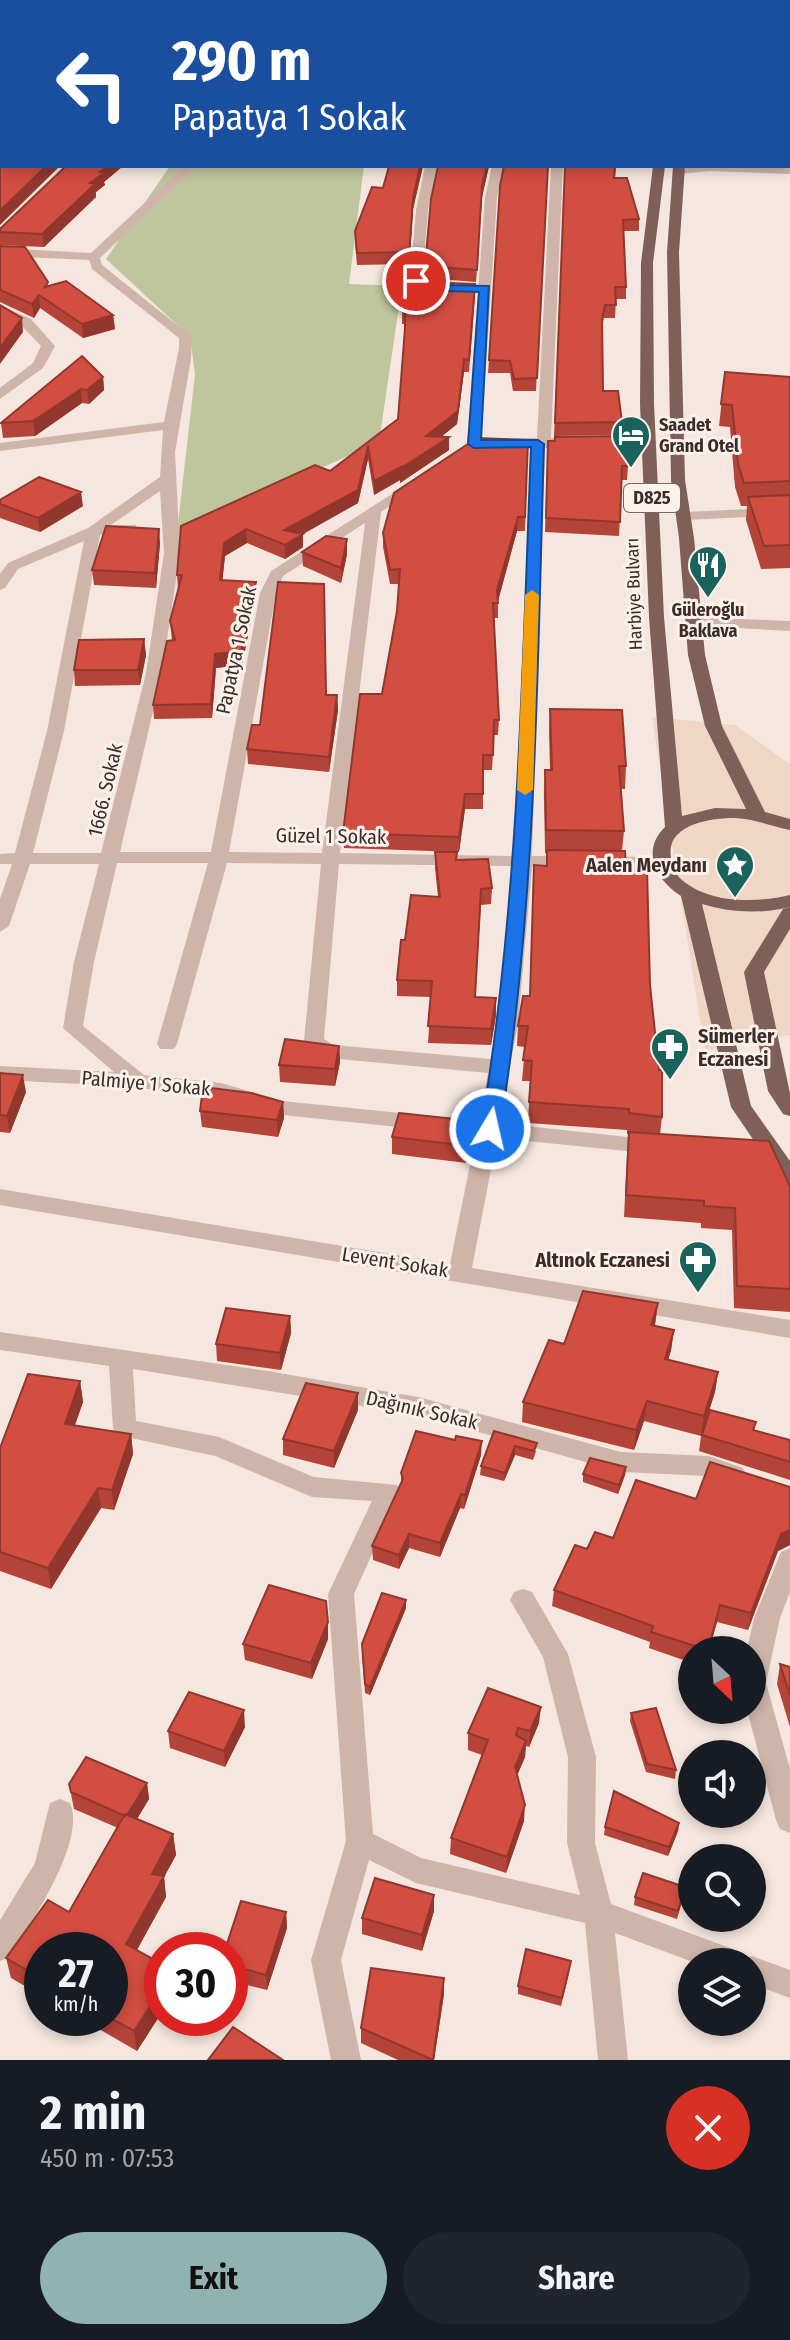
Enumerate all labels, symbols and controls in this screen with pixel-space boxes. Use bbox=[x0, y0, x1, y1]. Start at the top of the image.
text: 290 m bbox=[172, 28, 312, 95]
icon: left bbox=[40, 32, 144, 136]
text: Papatya 1 Sokak bbox=[172, 96, 406, 140]
pin bbox=[382, 247, 450, 315]
icon: arrive bbox=[394, 259, 438, 303]
hotel icon: Saadet Grand Otel bbox=[610, 414, 652, 469]
place label: Saadet Grand Otel bbox=[659, 414, 739, 457]
road number: D825 bbox=[624, 484, 680, 512]
street label: Harbiye Bulvarı bbox=[621, 537, 647, 651]
restaurant icon: Güleroğlu Baklava bbox=[687, 544, 729, 599]
street label: Papatya 1 Sokak bbox=[211, 583, 261, 716]
place label: Güleroğlu Baklava bbox=[672, 599, 744, 642]
street label: 1666. Sokak bbox=[83, 740, 128, 839]
street label: Güzel 1 Sokak bbox=[275, 823, 387, 849]
place icon: Aalen Meydanı bbox=[714, 844, 756, 899]
place label: Aalen Meydanı bbox=[585, 853, 707, 877]
place label: Sümerler Eczanesi bbox=[698, 1024, 775, 1071]
pharmacy icon: Sümerler Eczanesi bbox=[649, 1026, 691, 1081]
street label: Palmiye 1 Sokak bbox=[81, 1065, 212, 1101]
position arrow bbox=[448, 1087, 532, 1171]
pharmacy icon: Altınok Eczanesi bbox=[677, 1239, 719, 1294]
street label: Levent Sokak bbox=[340, 1242, 451, 1282]
place label: Altınok Eczanesi bbox=[535, 1248, 670, 1272]
street label: Dağınık Sokak bbox=[364, 1386, 481, 1435]
north arrow bbox=[678, 1636, 766, 1724]
map controls bbox=[678, 1636, 766, 2036]
button: sound bbox=[678, 1740, 766, 1828]
button: search bbox=[678, 1844, 766, 1932]
speed limit sign: 30 bbox=[144, 1932, 248, 2036]
button: layers bbox=[678, 1948, 766, 2036]
text: 27 bbox=[58, 1950, 94, 1998]
text: km/h bbox=[54, 1992, 98, 2016]
text: 2 min bbox=[40, 2084, 146, 2142]
button: close bbox=[666, 2086, 750, 2170]
text: 450 m · 07:53 bbox=[40, 2143, 174, 2174]
button: Exit bbox=[40, 2232, 387, 2324]
button: Share bbox=[403, 2232, 750, 2324]

